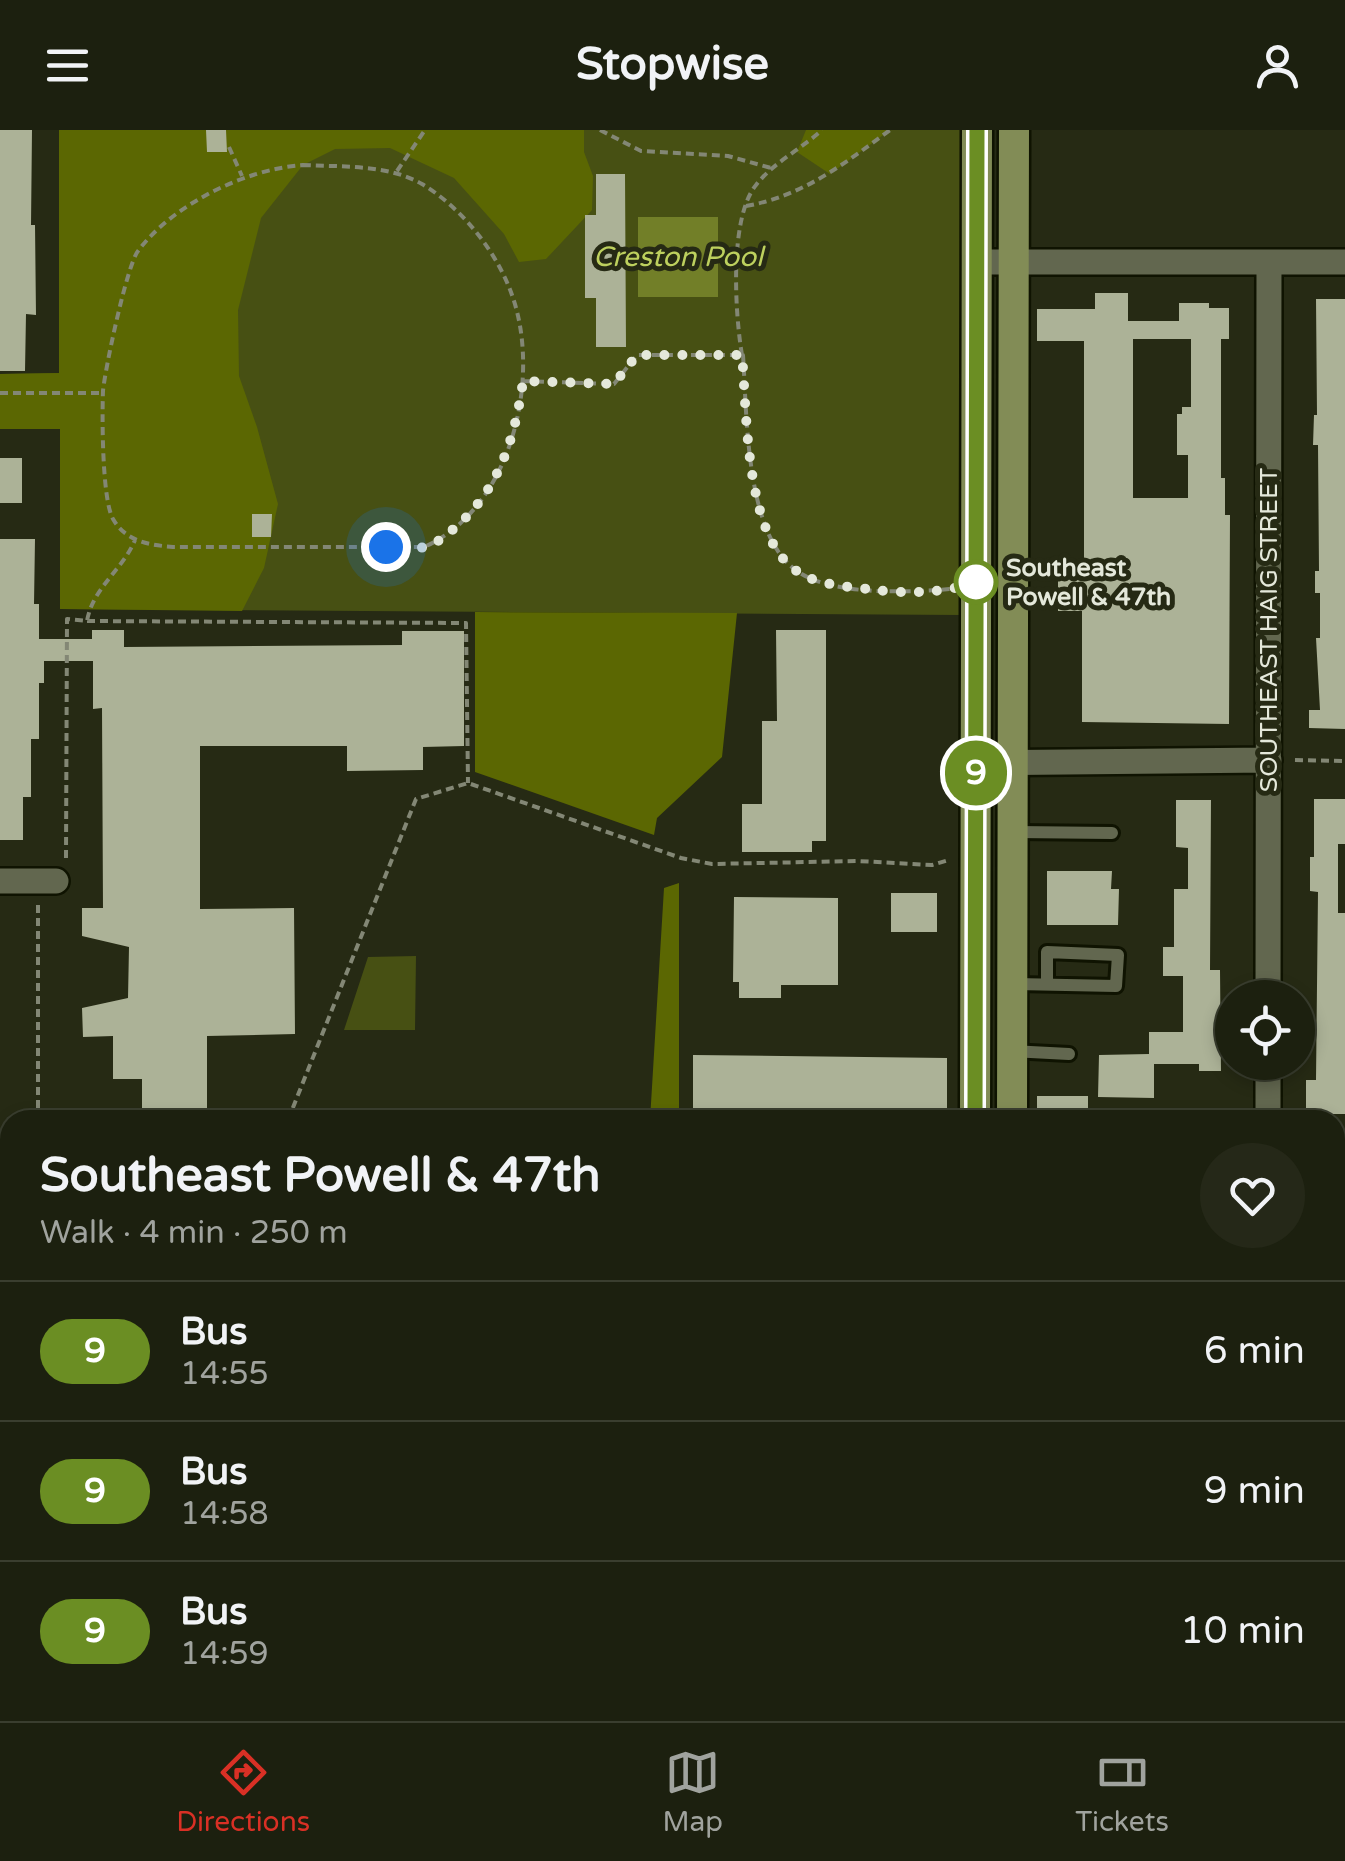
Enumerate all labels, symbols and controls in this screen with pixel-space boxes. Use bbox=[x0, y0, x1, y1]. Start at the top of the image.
icon: menu bbox=[40, 38, 95, 93]
text: Stopwise bbox=[576, 38, 769, 92]
icon: person bbox=[1250, 38, 1305, 93]
water label: Creston Pool bbox=[593, 240, 766, 274]
street label: SOUTHEAST HAIG STREET bbox=[1254, 468, 1284, 792]
your location bbox=[361, 522, 411, 572]
place label: Southeast Powell & 47th bbox=[1006, 553, 1171, 612]
marker: Southeast Powell & 47th bbox=[955, 561, 997, 603]
line badge: 9 bbox=[944, 740, 1008, 806]
text: 9 bbox=[965, 752, 987, 794]
map controls bbox=[1215, 980, 1315, 1080]
button: locate bbox=[1215, 980, 1315, 1080]
button: heart bbox=[1200, 1143, 1305, 1248]
text: Southeast Powell & 47th bbox=[40, 1147, 601, 1205]
text: Walk · 4 min · 250 m bbox=[40, 1214, 348, 1252]
text: Bus bbox=[180, 1309, 247, 1355]
text: 6 min bbox=[1204, 1328, 1305, 1374]
text: 9 bbox=[84, 1330, 106, 1372]
text: 14:55 bbox=[180, 1355, 269, 1393]
text: Bus bbox=[180, 1449, 247, 1495]
text: 9 min bbox=[1204, 1468, 1305, 1514]
text: 9 bbox=[84, 1470, 106, 1512]
text: 14:58 bbox=[180, 1495, 269, 1533]
text: Bus bbox=[180, 1589, 247, 1635]
text: 10 min bbox=[1180, 1608, 1305, 1654]
text: 9 bbox=[84, 1610, 106, 1652]
text: 14:59 bbox=[180, 1635, 269, 1673]
tab: Directions bbox=[176, 1745, 310, 1839]
tab: Map bbox=[662, 1745, 723, 1839]
tab: Tickets bbox=[1075, 1745, 1169, 1839]

